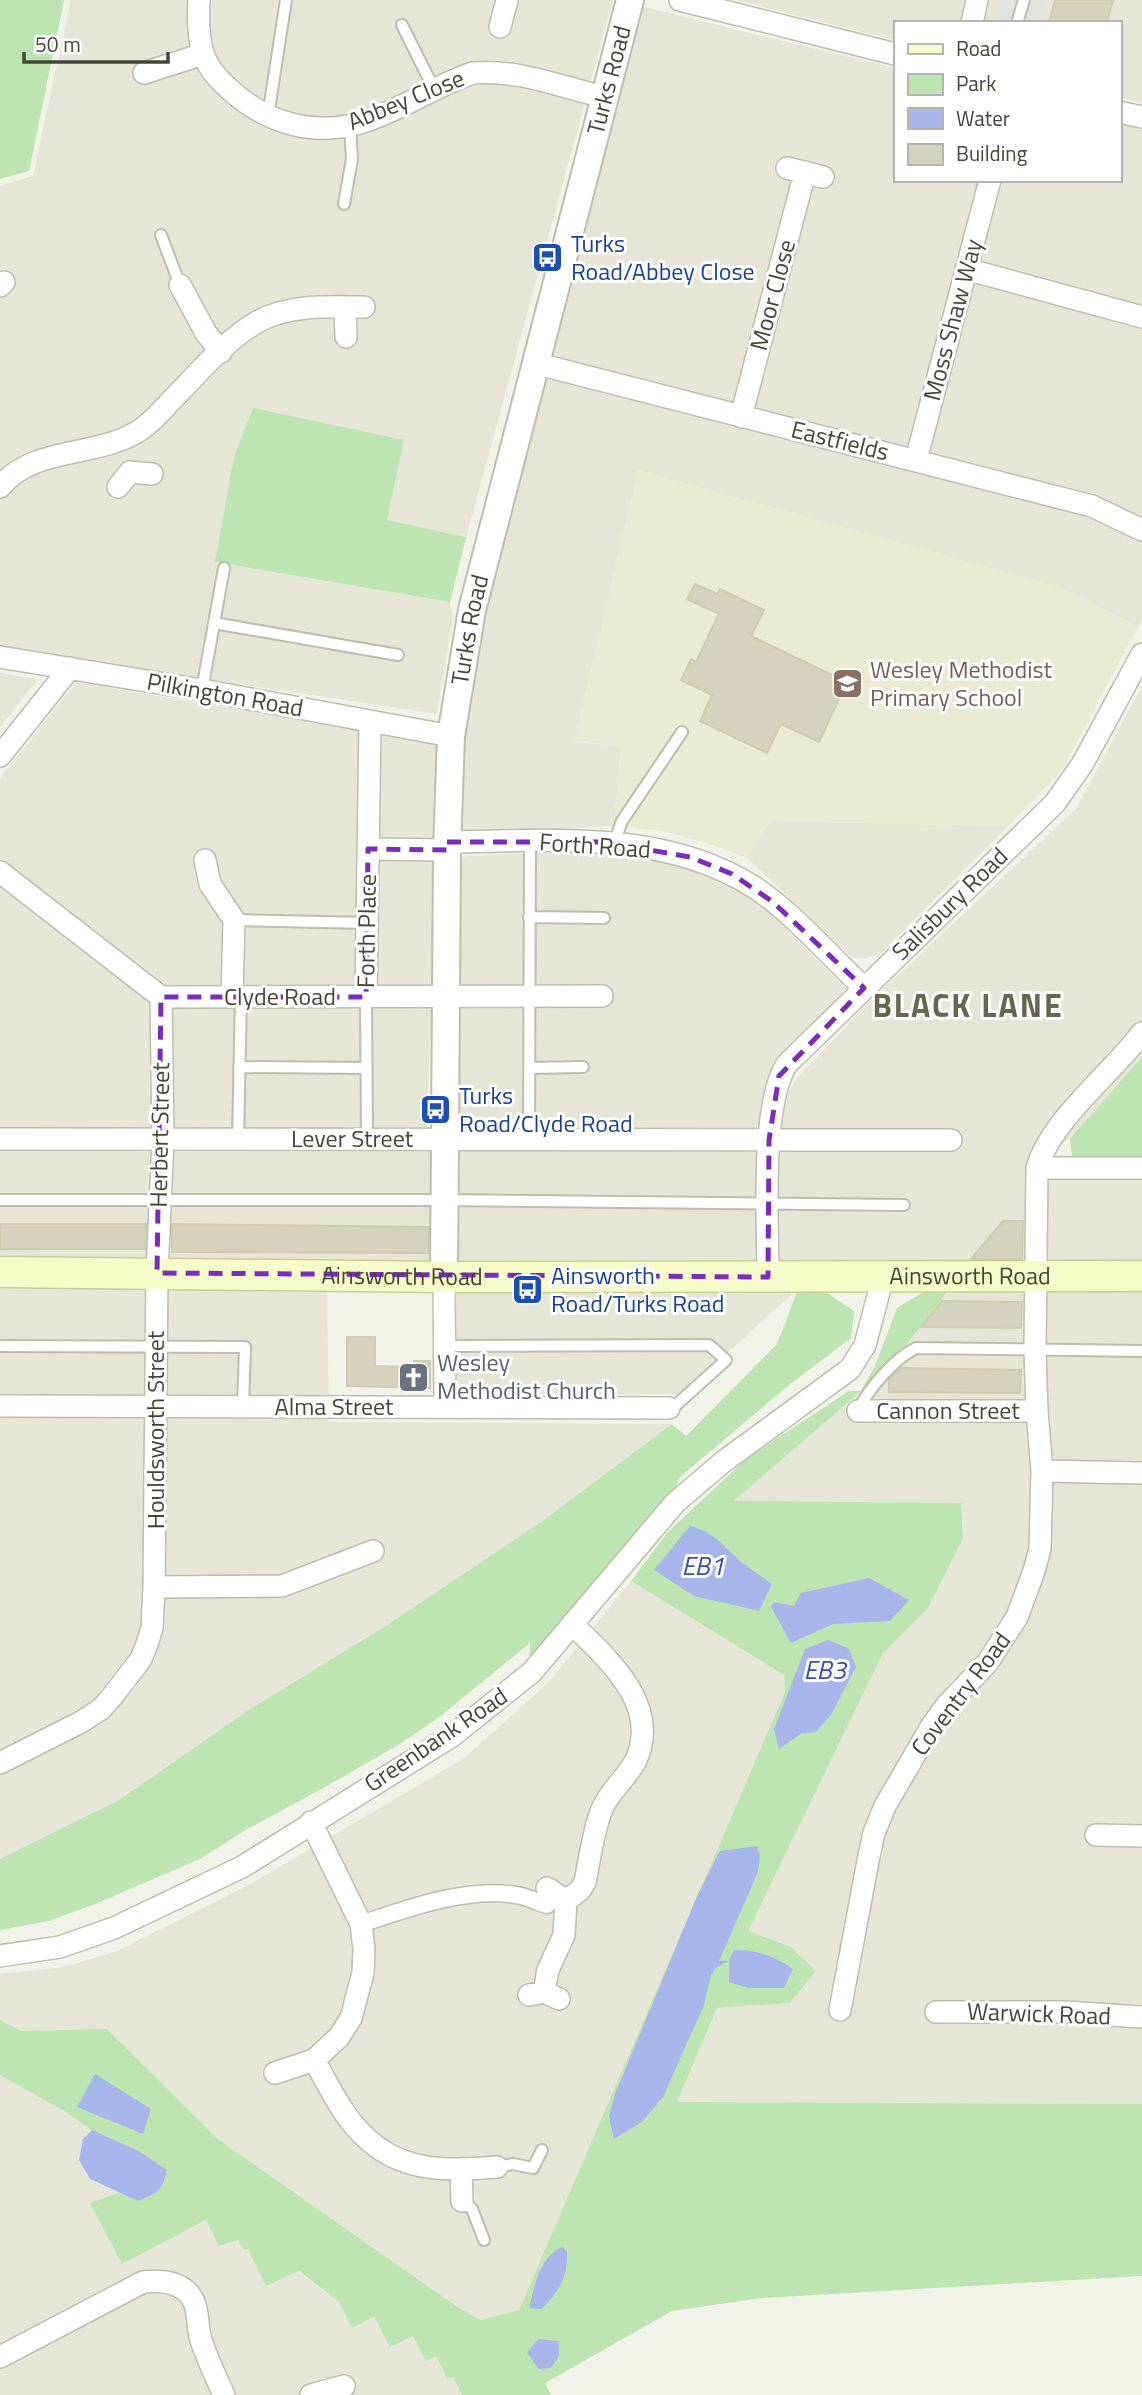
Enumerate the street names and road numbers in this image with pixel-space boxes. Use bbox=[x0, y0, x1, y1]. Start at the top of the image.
street label: Turks Road bbox=[577, 22, 640, 139]
street label: Abbey Close bbox=[342, 59, 469, 139]
street label: Moss Shaw Way bbox=[913, 234, 991, 405]
street label: Moor Close bbox=[740, 235, 804, 354]
street label: Eastfields bbox=[788, 411, 893, 470]
street label: Turks Road bbox=[441, 570, 497, 687]
street label: Pilkington Road bbox=[144, 663, 306, 725]
street label: Forth Road bbox=[538, 823, 652, 867]
street label: Salisbury Road bbox=[883, 838, 1016, 968]
street label: Forth Place bbox=[347, 874, 385, 988]
street label: Clyde Road bbox=[224, 978, 336, 1014]
street label: Herbert Street bbox=[140, 1062, 178, 1208]
street label: Lever Street bbox=[291, 1120, 414, 1156]
street label: Ainsworth Road bbox=[321, 1257, 483, 1294]
street label: Ainsworth Road bbox=[889, 1257, 1051, 1293]
street label: Houldsworth Street bbox=[137, 1330, 173, 1529]
street label: Alma Street bbox=[274, 1388, 394, 1424]
street label: Cannon Street bbox=[876, 1392, 1020, 1428]
street label: Coventry Road bbox=[902, 1624, 1019, 1763]
street label: Greenbank Road bbox=[356, 1678, 514, 1801]
street label: Warwick Road bbox=[966, 1992, 1112, 2034]

